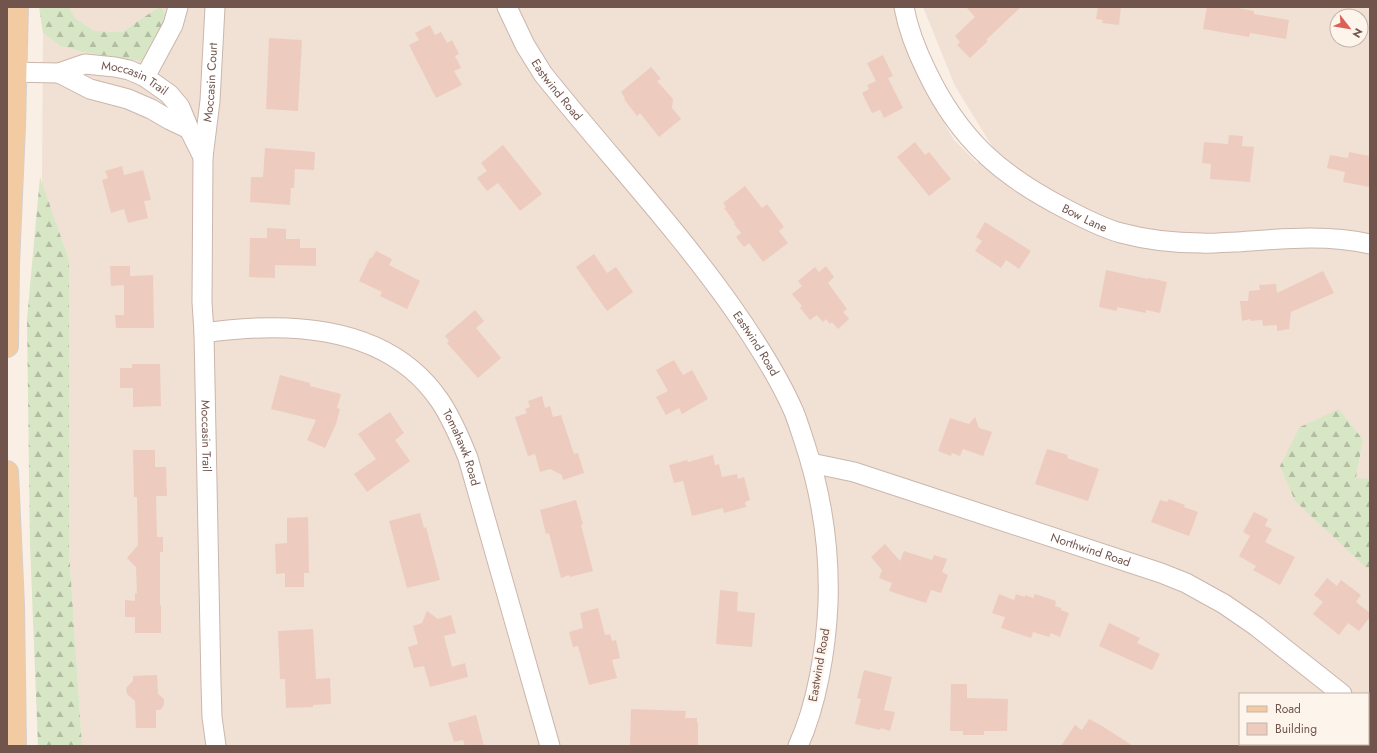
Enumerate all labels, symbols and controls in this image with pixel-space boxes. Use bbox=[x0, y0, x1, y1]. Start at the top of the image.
north arrow bbox=[1329, 8, 1369, 48]
text: N bbox=[1348, 25, 1367, 41]
street label: Moccasin Court bbox=[198, 42, 222, 123]
street label: Eastwind Road bbox=[527, 55, 587, 125]
street label: Moccasin Trail bbox=[101, 57, 172, 100]
street label: Bow Lane bbox=[1059, 199, 1110, 237]
street label: Eastwind Road bbox=[728, 307, 783, 379]
street label: Moccasin Trail bbox=[196, 400, 216, 472]
street label: Tomahawk Road bbox=[438, 406, 484, 488]
street label: Northwind Road bbox=[1048, 528, 1133, 571]
street label: Eastwind Road bbox=[804, 627, 834, 703]
legend bbox=[1239, 693, 1369, 745]
text: Road bbox=[1275, 700, 1301, 718]
text: Building bbox=[1275, 720, 1317, 738]

